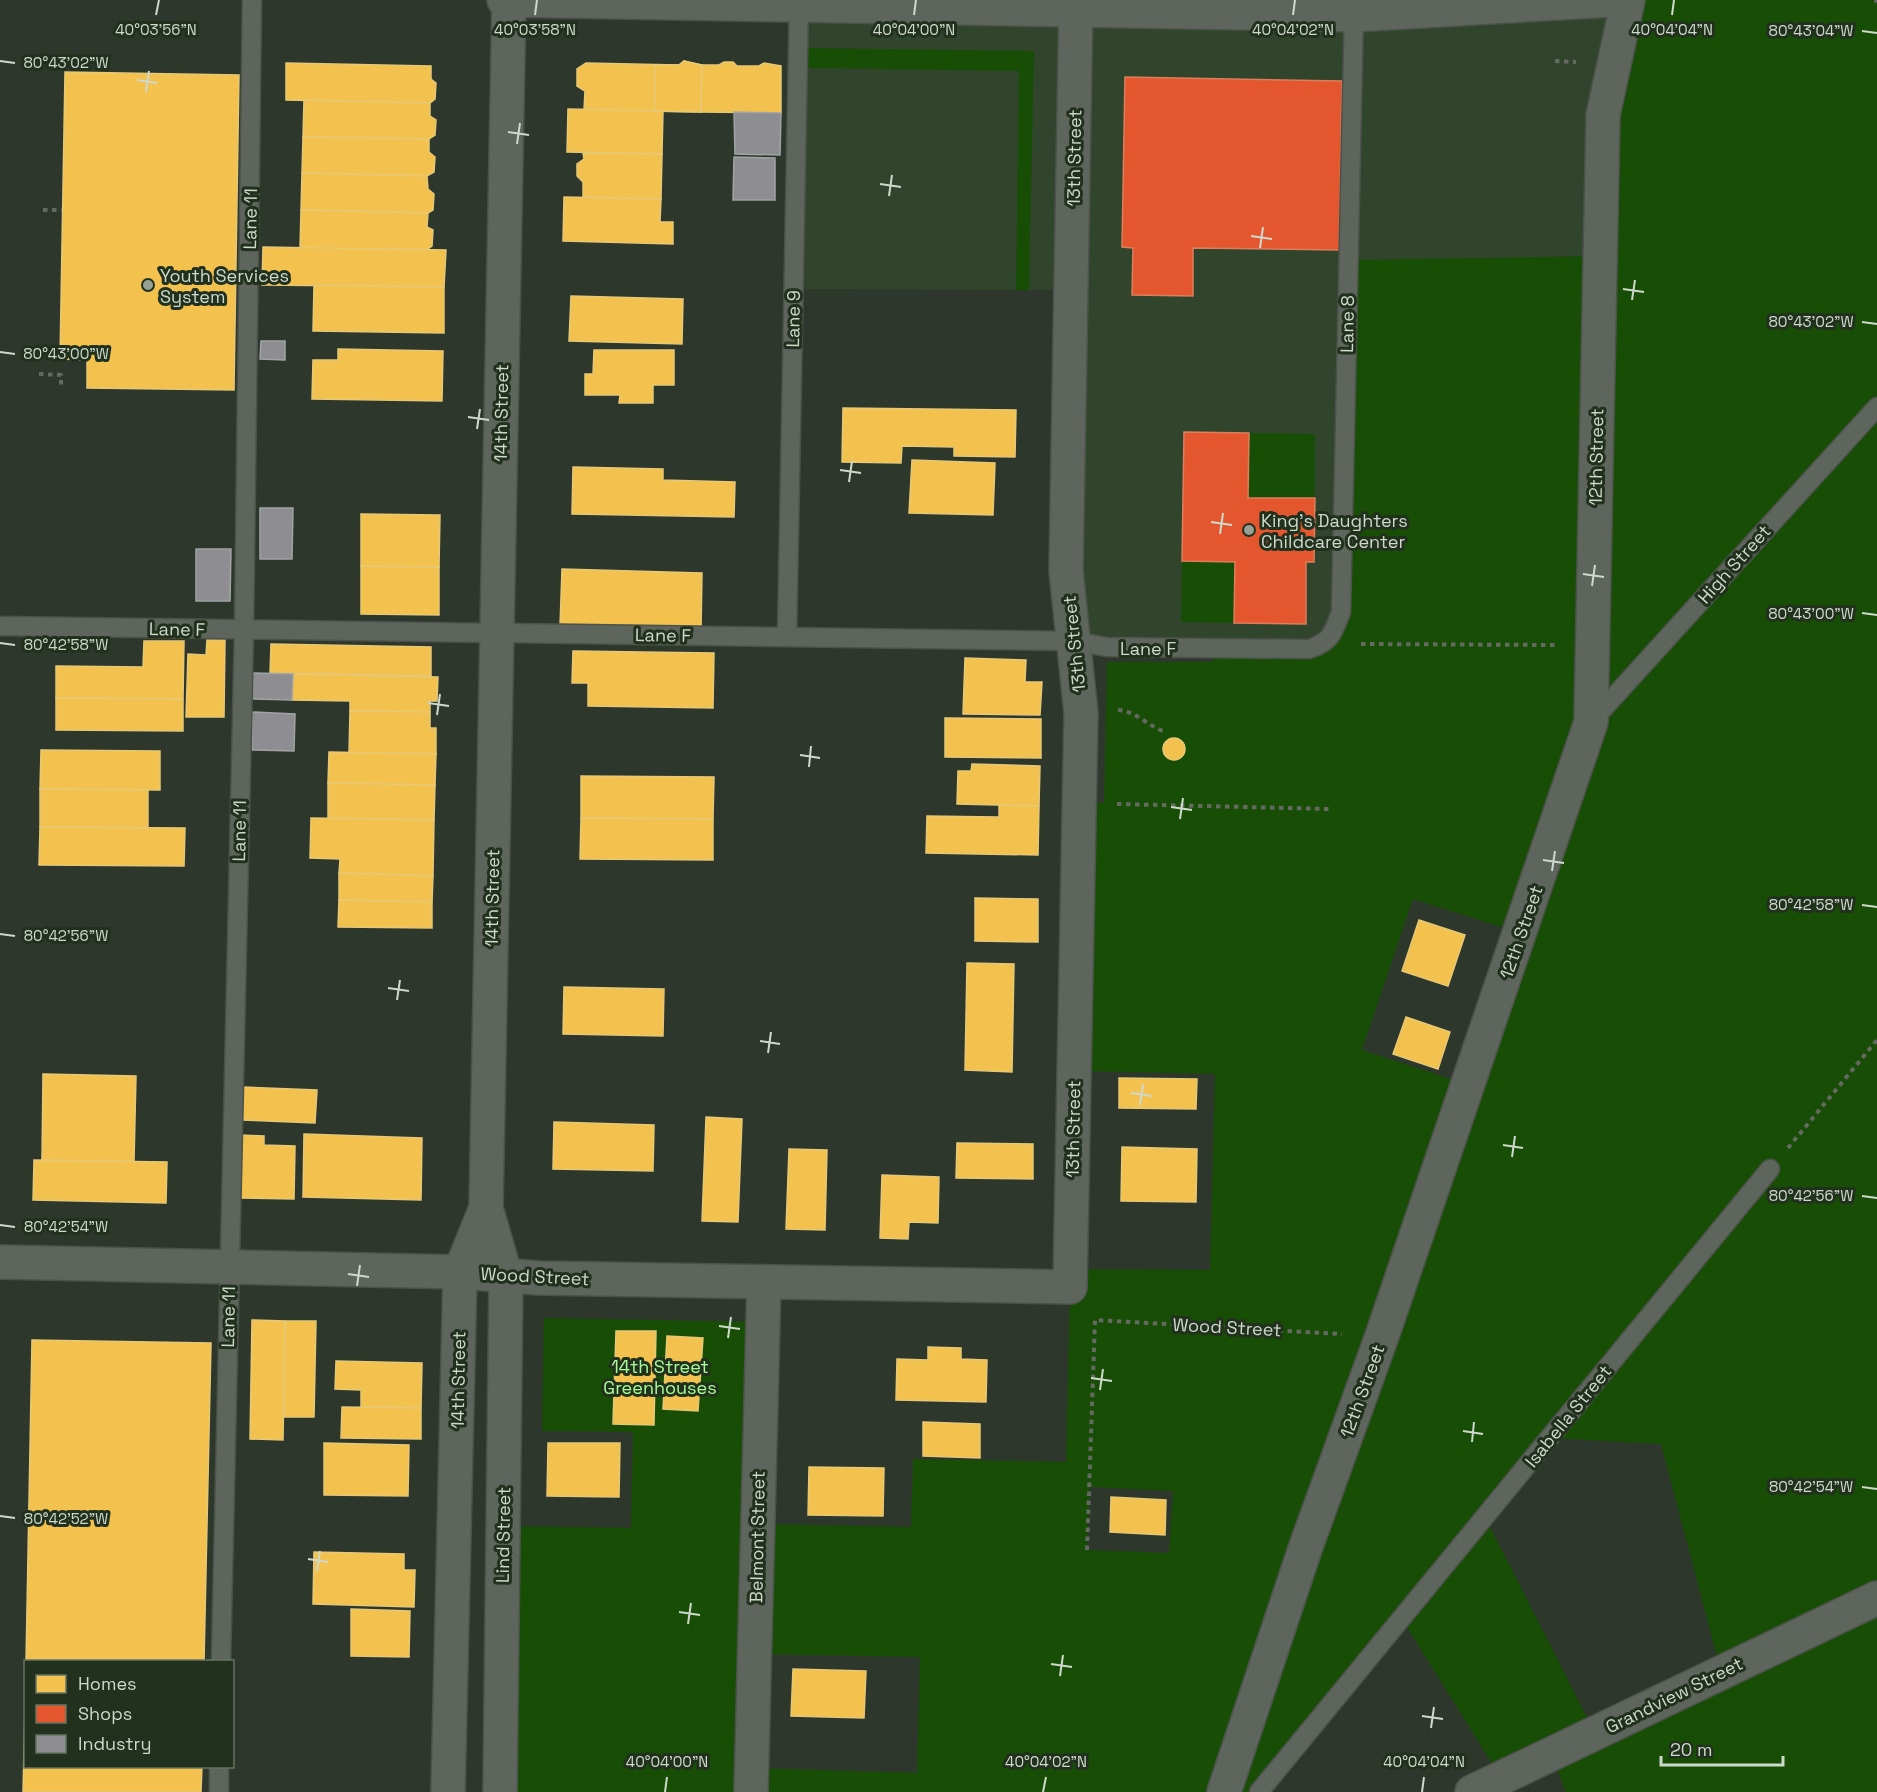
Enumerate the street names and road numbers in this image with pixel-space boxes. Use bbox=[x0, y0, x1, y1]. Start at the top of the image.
street label: 13th Street bbox=[1062, 109, 1086, 207]
street label: Lane 11 bbox=[238, 188, 262, 250]
street label: Lane 9 bbox=[781, 290, 805, 348]
street label: Lane 8 bbox=[1335, 295, 1359, 353]
street label: 14th Street bbox=[489, 364, 513, 462]
street label: 12th Street bbox=[1584, 408, 1608, 506]
street label: High Street bbox=[1693, 520, 1775, 608]
street label: 13th Street bbox=[1057, 594, 1091, 694]
street label: Lane F bbox=[149, 617, 206, 641]
street label: Lane F bbox=[635, 623, 692, 647]
street label: Lane F bbox=[1120, 637, 1176, 660]
street label: Lane 11 bbox=[227, 800, 251, 862]
street label: 14th Street bbox=[480, 849, 504, 947]
street label: 12th Street bbox=[1494, 882, 1548, 982]
street label: 13th Street bbox=[1061, 1080, 1085, 1178]
street label: Wood Street bbox=[480, 1262, 590, 1290]
street label: Lane 11 bbox=[216, 1286, 240, 1348]
street label: Wood Street bbox=[1172, 1313, 1282, 1341]
street label: 14th Street bbox=[446, 1331, 470, 1429]
street label: 12th Street bbox=[1335, 1341, 1389, 1441]
street label: Isabella Street bbox=[1520, 1360, 1616, 1472]
street label: Belmont Street bbox=[744, 1471, 770, 1603]
street label: Lind Street bbox=[491, 1487, 515, 1583]
street label: Grandview Street bbox=[1602, 1652, 1746, 1738]

